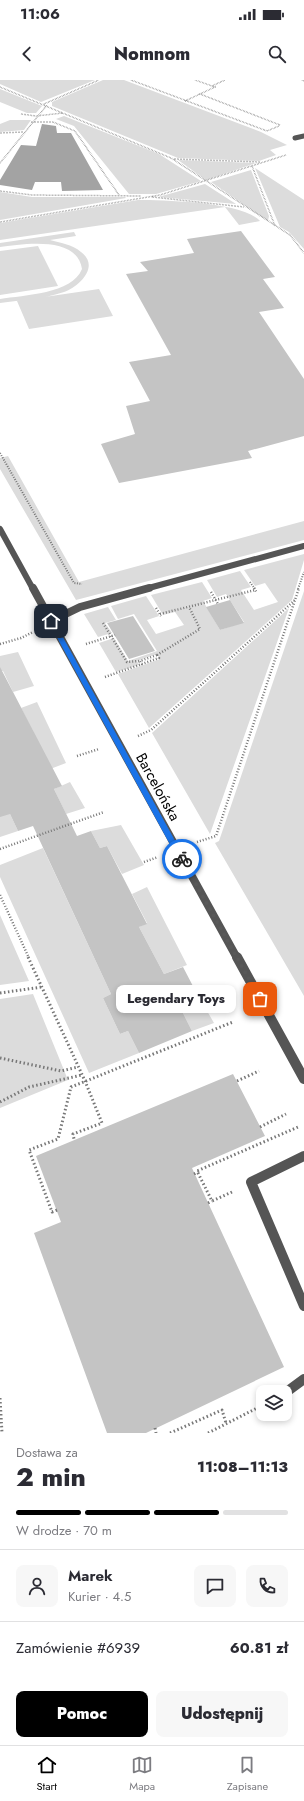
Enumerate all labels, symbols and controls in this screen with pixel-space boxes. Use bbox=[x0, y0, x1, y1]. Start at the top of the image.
text: 11:06 bbox=[20, 3, 60, 25]
text: Nomnom bbox=[114, 41, 190, 67]
icon: back bbox=[16, 43, 38, 65]
icon: search bbox=[266, 43, 288, 65]
pin bbox=[34, 604, 68, 638]
icon: home bbox=[40, 610, 62, 632]
street label: Barcelońska bbox=[130, 749, 186, 825]
courier bbox=[162, 839, 202, 879]
icon: bike bbox=[171, 848, 193, 870]
pin bbox=[243, 982, 277, 1016]
callout: Legendary Toys bbox=[116, 985, 236, 1013]
icon: bag bbox=[249, 988, 271, 1010]
text: Legendary Toys bbox=[127, 989, 225, 1008]
map controls bbox=[256, 1385, 292, 1421]
button: layers bbox=[256, 1385, 292, 1421]
text: Dostawa za bbox=[16, 1443, 78, 1462]
text: 11:08–11:13 bbox=[197, 1456, 288, 1478]
text: 2 min bbox=[16, 1458, 86, 1496]
text: W drodze · 70 m bbox=[16, 1521, 112, 1540]
button: person bbox=[16, 1565, 58, 1607]
text: Marek bbox=[68, 1565, 113, 1587]
button: chat bbox=[194, 1565, 236, 1607]
button: phone bbox=[246, 1565, 288, 1607]
text: Kurier · 4.5 bbox=[68, 1587, 131, 1606]
text: Zamówienie #6939 bbox=[16, 1637, 140, 1659]
text: 60.81 zł bbox=[230, 1637, 288, 1659]
button: Pomoc bbox=[16, 1691, 148, 1737]
button: Udostępnij bbox=[156, 1691, 288, 1737]
tab: Start bbox=[36, 1754, 58, 1794]
tab: Mapa bbox=[129, 1754, 155, 1794]
tab: Zapisane bbox=[227, 1754, 268, 1794]

